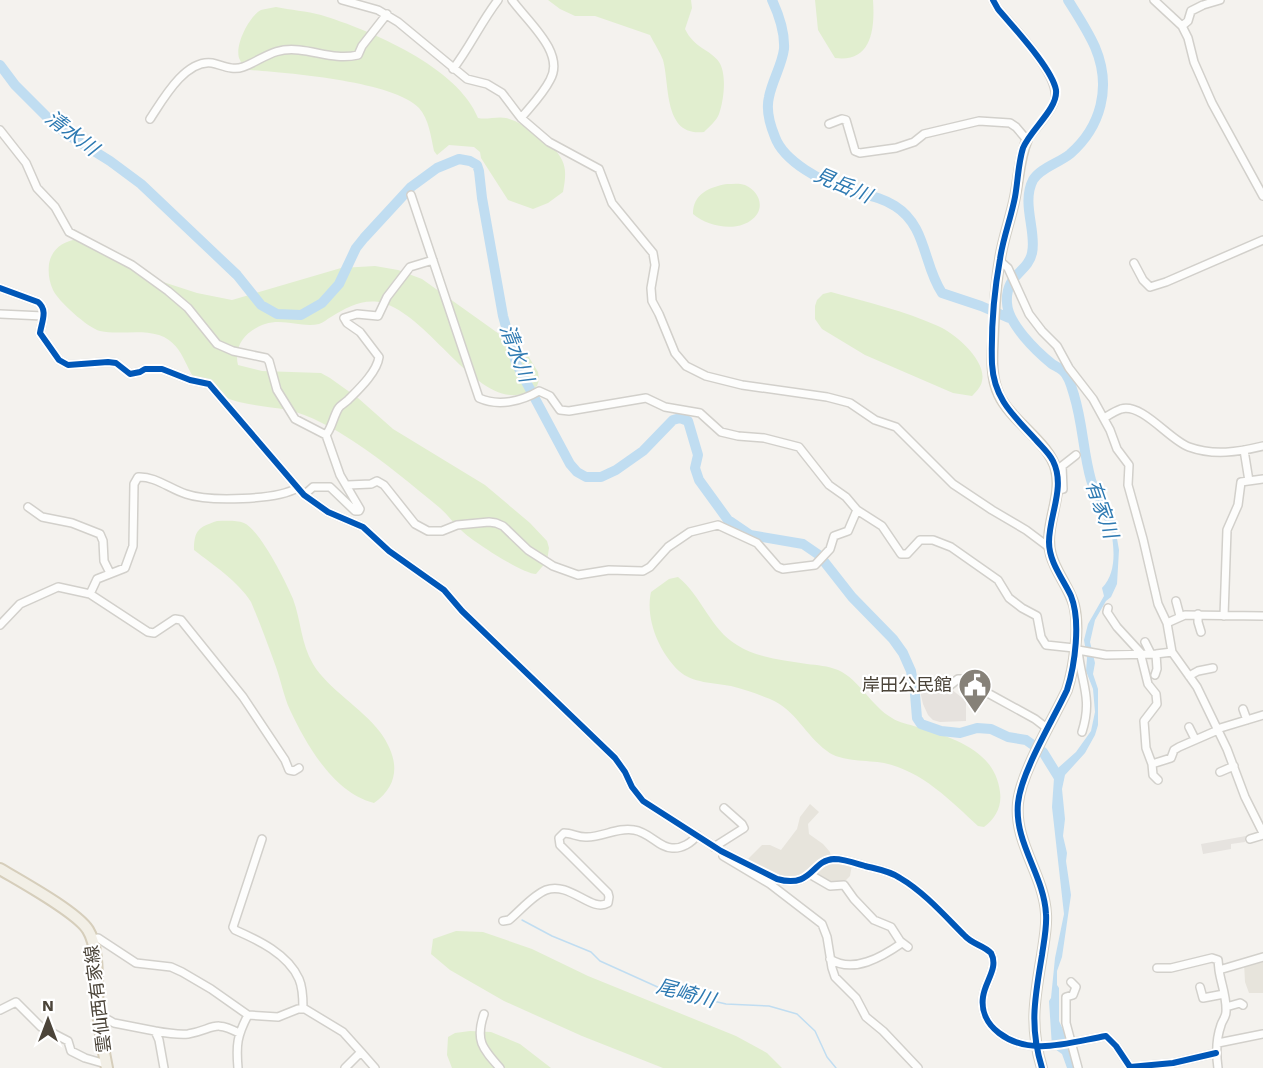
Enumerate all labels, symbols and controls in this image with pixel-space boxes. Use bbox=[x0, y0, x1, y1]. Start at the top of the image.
water label: 清水川 bbox=[41, 105, 105, 162]
water label: 見岳川 bbox=[811, 162, 877, 209]
water label: 清水川 bbox=[495, 321, 540, 387]
water label: 有家川 bbox=[1081, 477, 1124, 543]
public building icon: 岸田公民館 bbox=[957, 667, 993, 714]
place label: 岸田公民館 bbox=[862, 674, 952, 695]
street label: 雲仙西有家線 bbox=[81, 944, 115, 1054]
water label: 尾崎川 bbox=[654, 974, 720, 1013]
north arrow bbox=[18, 990, 78, 1050]
text: N bbox=[42, 996, 54, 1015]

